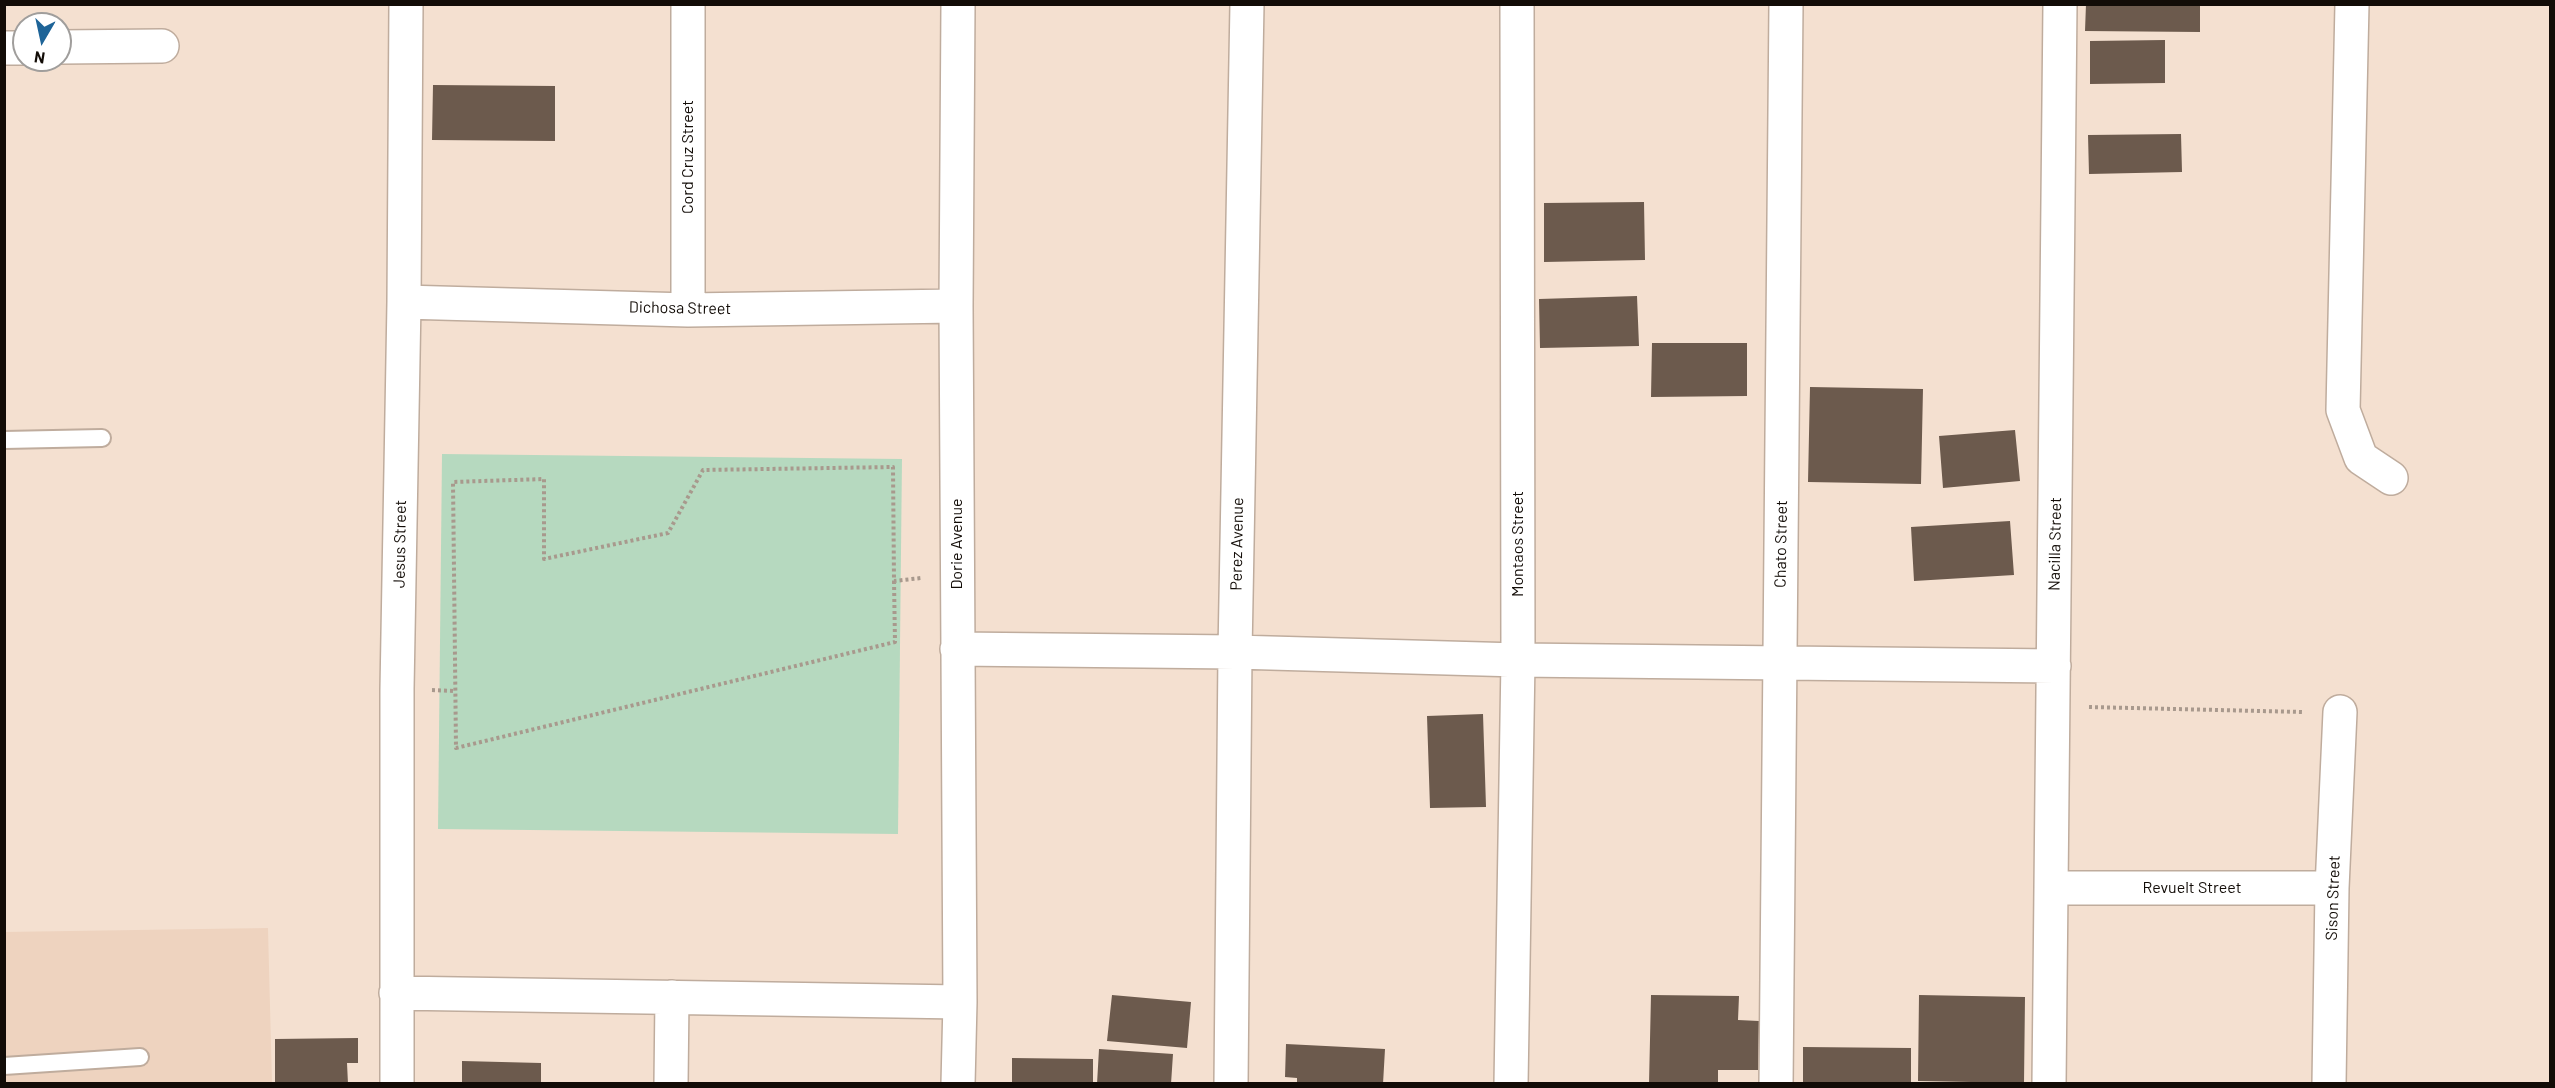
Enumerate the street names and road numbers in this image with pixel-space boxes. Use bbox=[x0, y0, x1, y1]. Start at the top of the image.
street label: Cord Cruz Street bbox=[678, 100, 698, 214]
street label: Dichosa Street bbox=[629, 298, 731, 318]
street label: Montaos Street bbox=[1508, 491, 1528, 597]
street label: Perez Avenue bbox=[1227, 497, 1247, 591]
street label: Nacilla Street bbox=[2045, 497, 2065, 591]
street label: Dorie Avenue bbox=[947, 498, 967, 590]
street label: Jesus Street bbox=[390, 500, 410, 588]
street label: Chato Street bbox=[1771, 500, 1791, 588]
street label: Sison Street bbox=[2322, 855, 2344, 941]
street label: Revuelt Street bbox=[2142, 878, 2242, 898]

